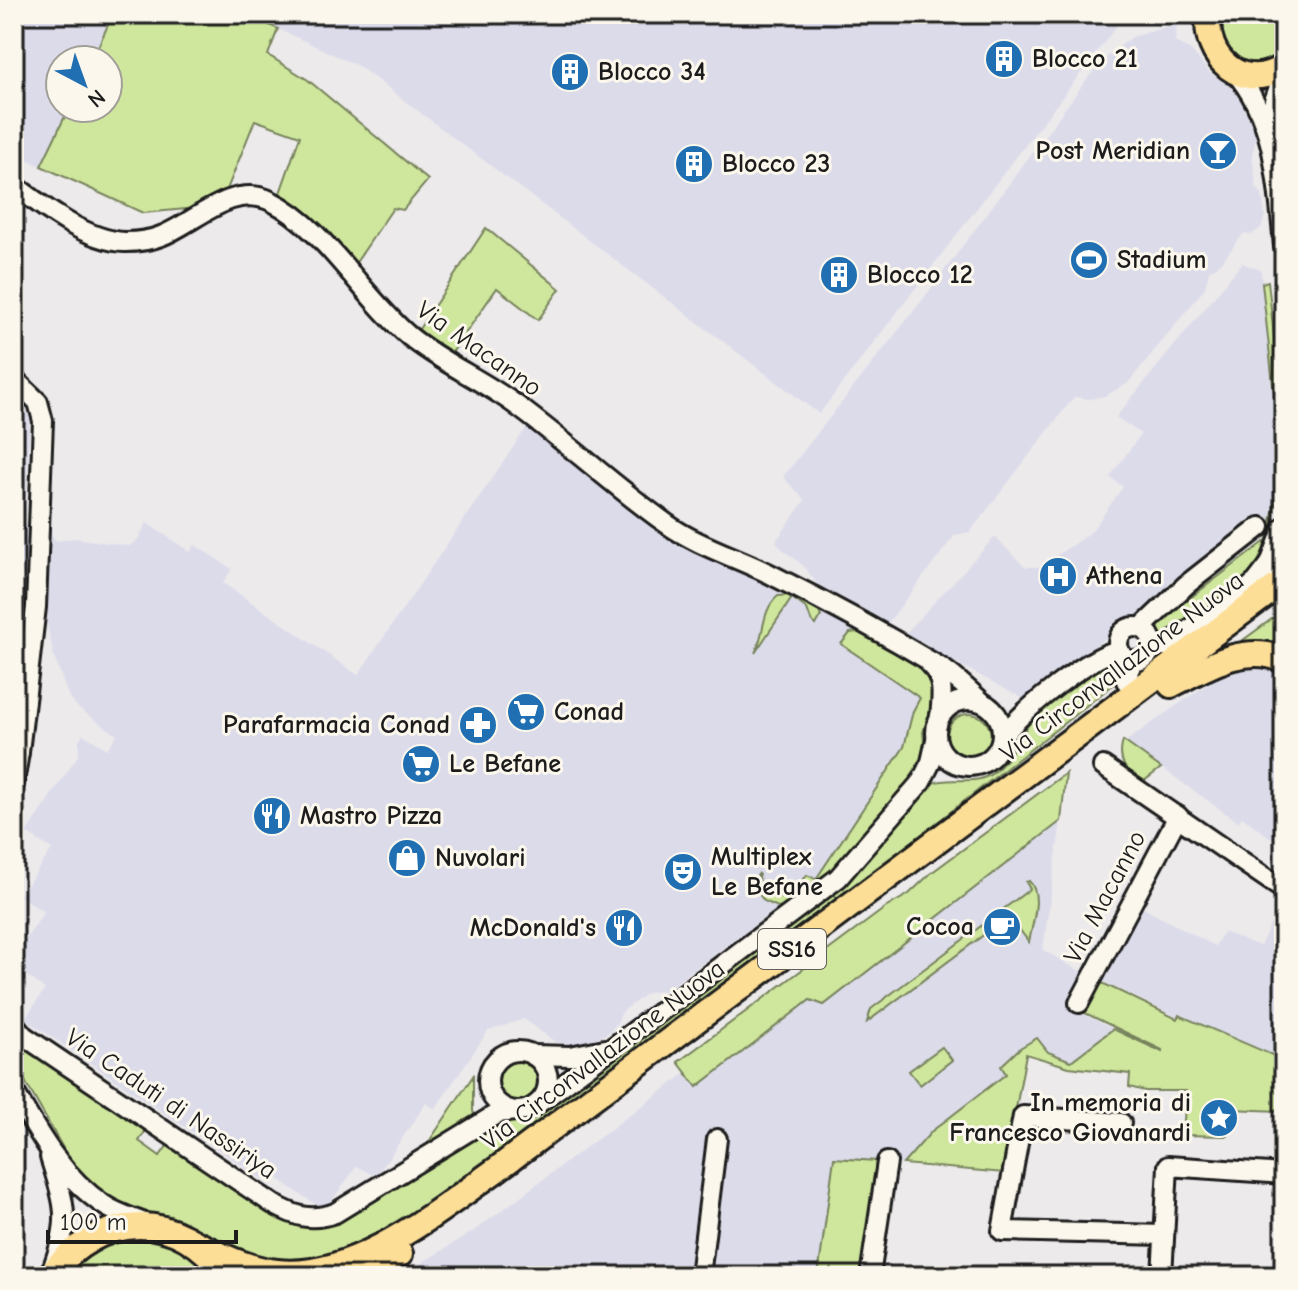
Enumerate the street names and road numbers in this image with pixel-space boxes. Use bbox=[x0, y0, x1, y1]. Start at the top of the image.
street label: Via Macanno bbox=[411, 295, 547, 403]
street label: Via Circonvallazione Nuova bbox=[994, 566, 1250, 768]
street label: Via Macanno bbox=[1058, 826, 1152, 968]
road number: SS16 bbox=[758, 929, 826, 969]
street label: Via Circonvallazione Nuova bbox=[475, 954, 731, 1156]
street label: Via Caduti di Nassiriya bbox=[60, 1022, 282, 1186]

